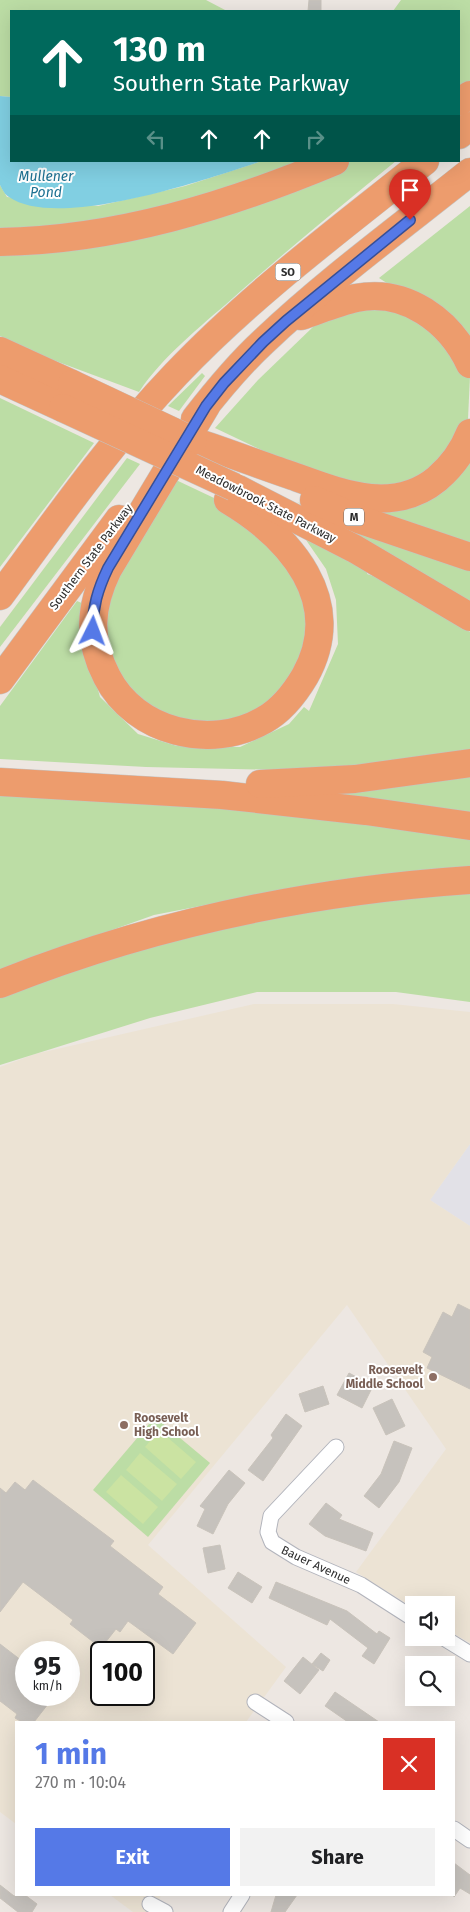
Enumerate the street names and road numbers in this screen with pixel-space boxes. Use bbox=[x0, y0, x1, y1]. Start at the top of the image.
road number: SO bbox=[276, 264, 300, 280]
street label: Meadowbrook State Parkway bbox=[194, 463, 338, 546]
street label: Southern State Parkway bbox=[47, 501, 135, 613]
road number: M bbox=[344, 508, 364, 526]
street label: Bauer Avenue bbox=[279, 1543, 353, 1587]

